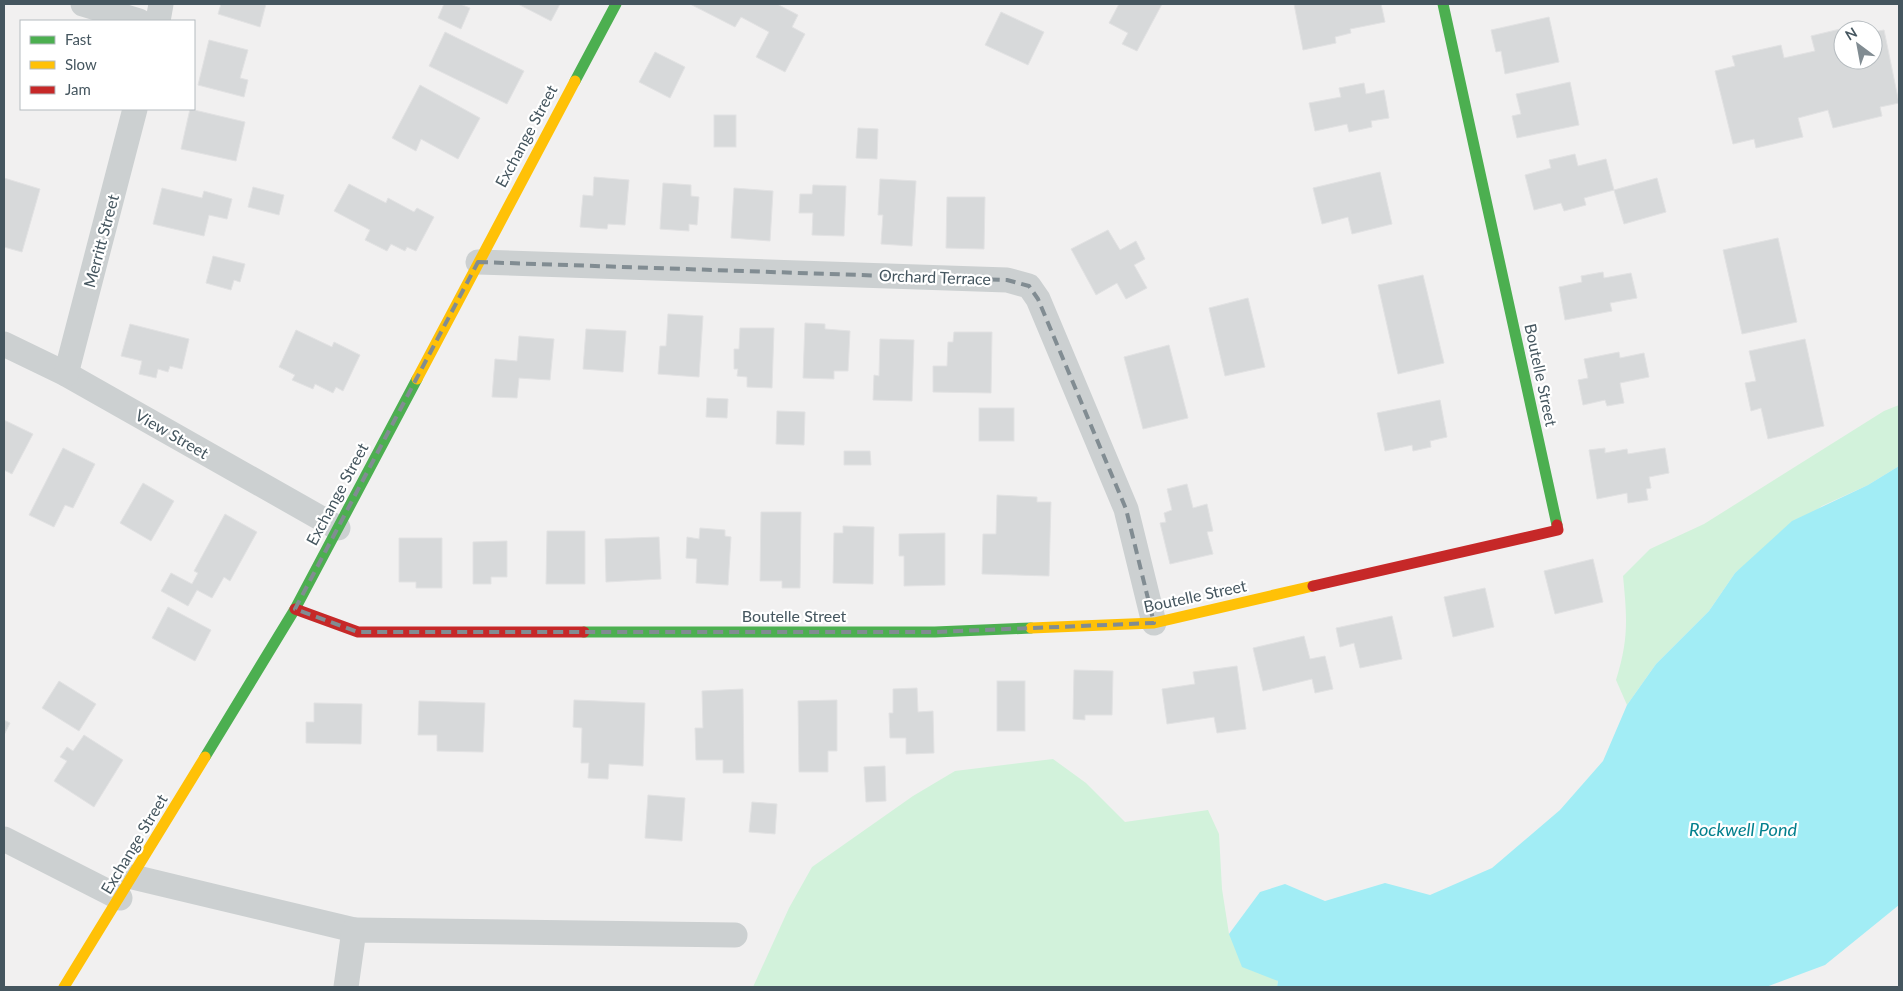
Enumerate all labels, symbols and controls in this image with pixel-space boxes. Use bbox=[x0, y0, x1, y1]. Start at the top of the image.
legend bbox=[20, 20, 195, 110]
north arrow bbox=[1833, 20, 1883, 70]
text: N bbox=[1842, 23, 1860, 44]
text: Fast bbox=[65, 30, 92, 48]
text: Slow bbox=[65, 55, 97, 73]
text: Jam bbox=[65, 80, 91, 98]
street label: Exchange Street bbox=[491, 81, 561, 190]
street label: Merritt Street bbox=[79, 192, 122, 290]
street label: Orchard Terrace bbox=[879, 265, 991, 288]
street label: Boutelle Street bbox=[1521, 322, 1562, 428]
street label: View Street bbox=[132, 405, 213, 462]
street label: Exchange Street bbox=[302, 439, 372, 548]
street label: Boutelle Street bbox=[1142, 575, 1248, 616]
street label: Boutelle Street bbox=[742, 606, 847, 625]
street label: Exchange Street bbox=[96, 790, 171, 897]
water label: Rockwell Pond bbox=[1689, 818, 1797, 840]

